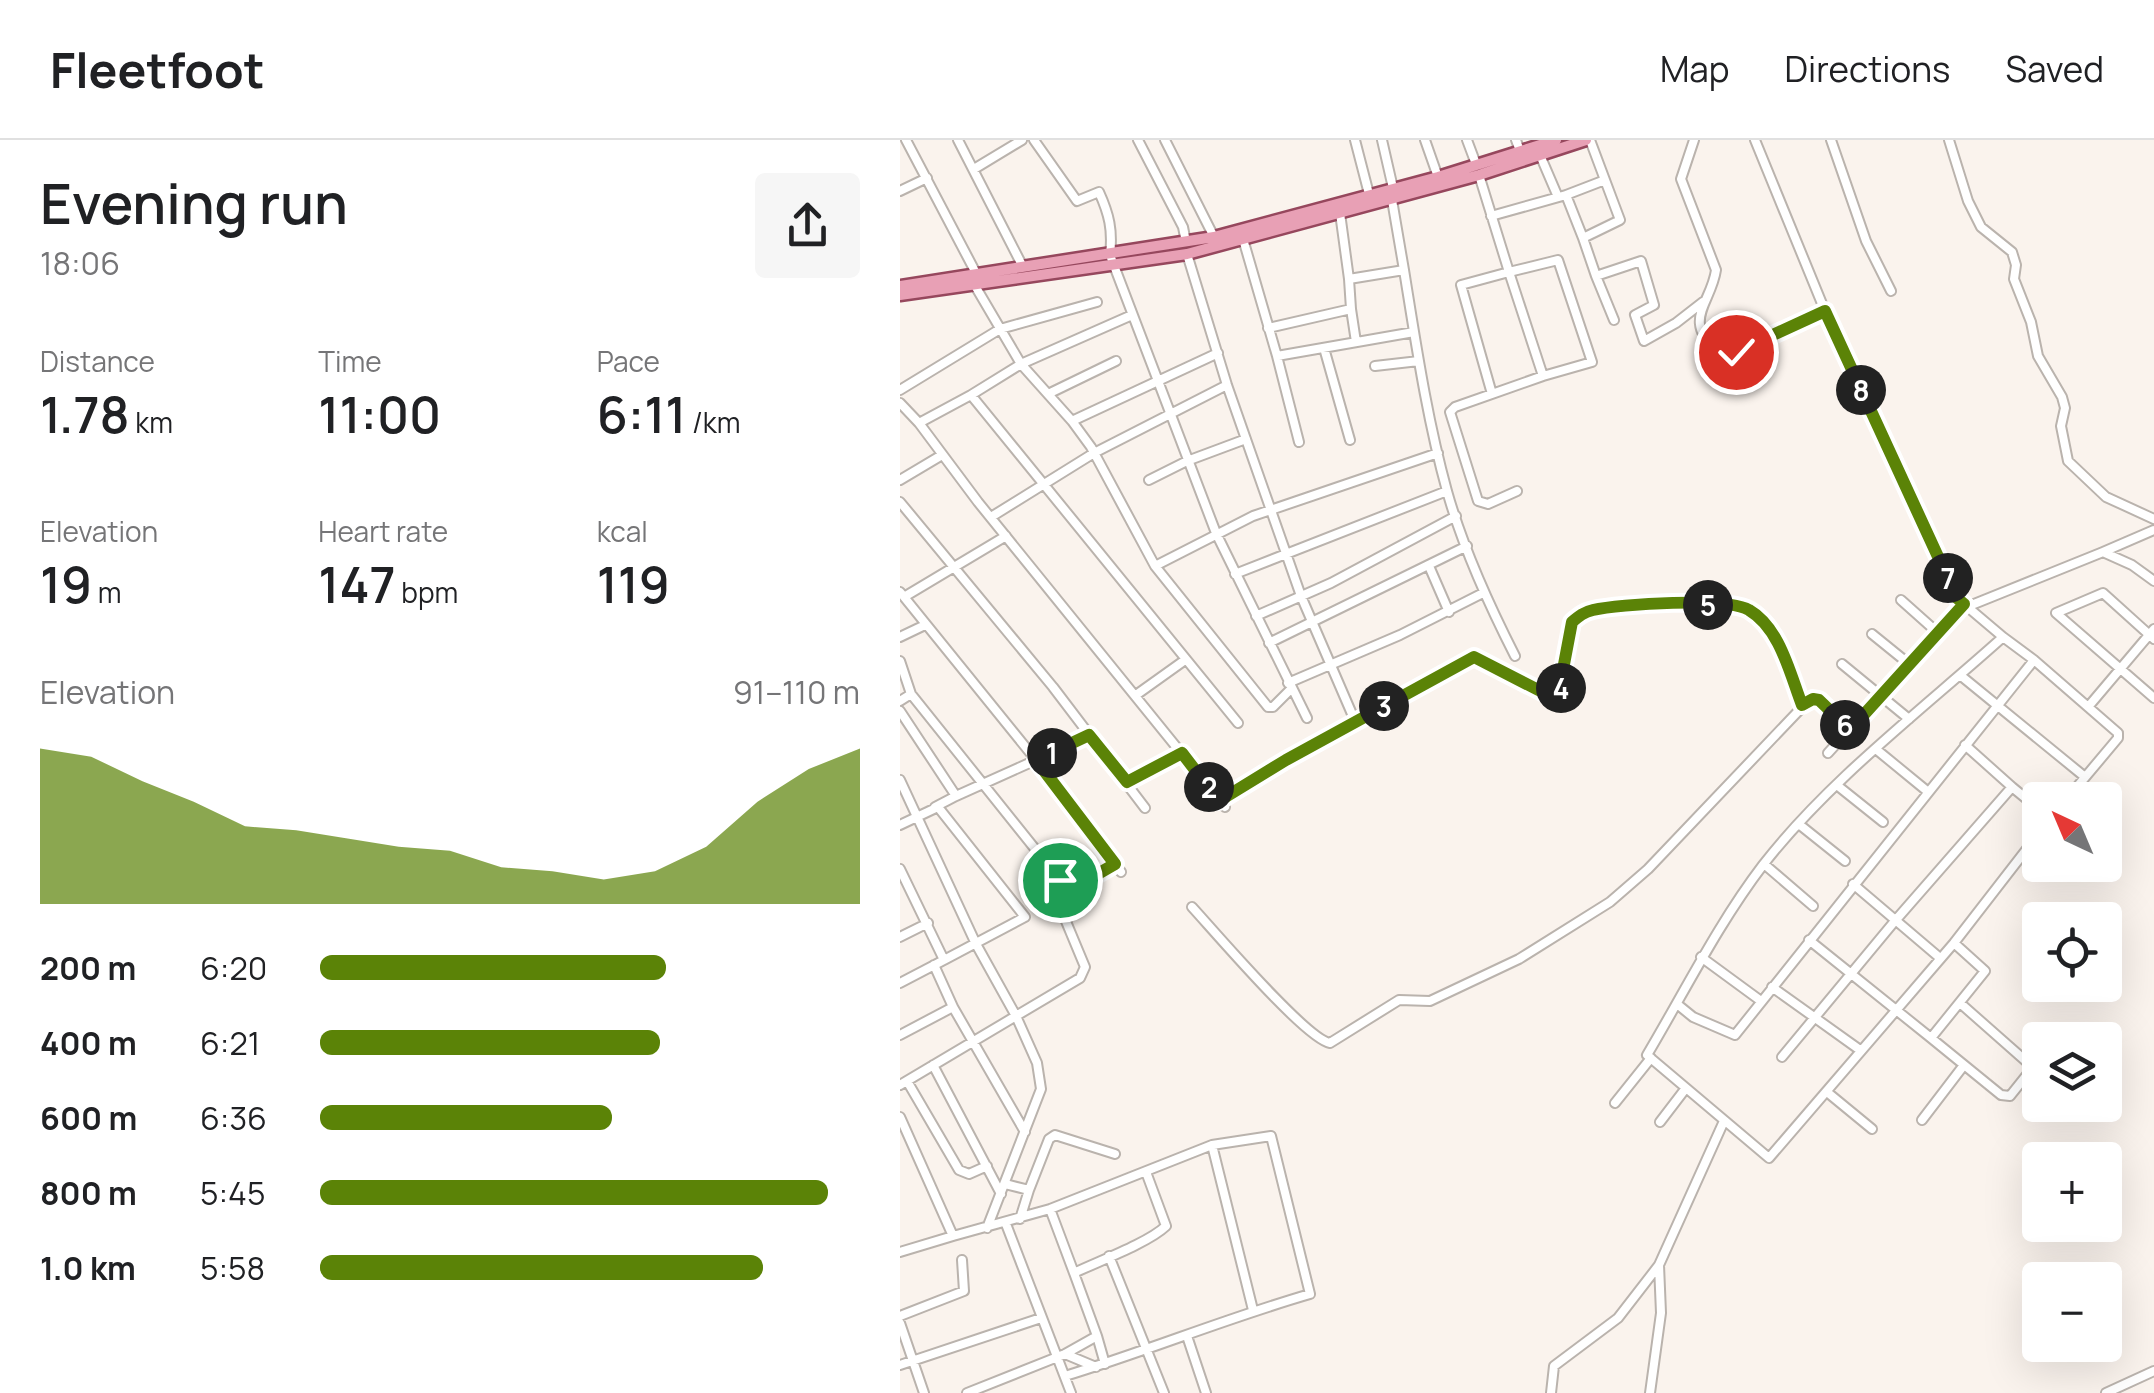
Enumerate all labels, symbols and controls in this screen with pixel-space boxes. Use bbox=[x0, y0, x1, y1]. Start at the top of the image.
text: Fleetfoot bbox=[50, 37, 264, 102]
text: Map bbox=[1660, 45, 1730, 93]
text: Directions bbox=[1785, 45, 1950, 93]
text: Saved bbox=[2005, 45, 2104, 93]
text: Evening run bbox=[40, 165, 348, 241]
button: share bbox=[755, 173, 860, 278]
text: 18:06 bbox=[40, 241, 120, 285]
pin bbox=[1694, 310, 1779, 395]
icon: check bbox=[1709, 325, 1764, 380]
text: Distance bbox=[40, 342, 155, 380]
text: Time bbox=[318, 342, 382, 380]
text: Pace bbox=[597, 342, 660, 380]
pin: 8 bbox=[1836, 365, 1886, 415]
text: 8 bbox=[1852, 371, 1870, 409]
text: 1.78 bbox=[40, 380, 130, 448]
text: 11:00 bbox=[318, 380, 441, 448]
text: 6:11 bbox=[597, 380, 686, 448]
text: km bbox=[130, 403, 173, 441]
text: /km bbox=[686, 403, 740, 441]
text: Elevation bbox=[40, 512, 158, 550]
text: Heart rate bbox=[318, 512, 448, 550]
text: kcal bbox=[597, 512, 648, 550]
text: 19 bbox=[40, 550, 92, 618]
text: 147 bbox=[318, 550, 396, 618]
text: 119 bbox=[597, 550, 670, 618]
pin: 7 bbox=[1923, 553, 1973, 603]
text: 7 bbox=[1941, 559, 1955, 597]
text: m bbox=[92, 573, 122, 611]
text: bpm bbox=[396, 573, 458, 611]
pin: 5 bbox=[1683, 580, 1733, 630]
text: 5 bbox=[1700, 586, 1716, 624]
pin: 4 bbox=[1536, 663, 1586, 713]
text: 4 bbox=[1552, 669, 1570, 707]
text: Elevation bbox=[40, 670, 175, 714]
text: 91–110 m bbox=[733, 670, 860, 714]
pin: 3 bbox=[1359, 681, 1409, 731]
text: 3 bbox=[1376, 687, 1392, 725]
pin: 6 bbox=[1820, 700, 1870, 750]
text: 6 bbox=[1836, 706, 1854, 744]
pin: 1 bbox=[1027, 728, 1077, 778]
text: 1 bbox=[1046, 734, 1058, 772]
pin: 2 bbox=[1184, 762, 1234, 812]
text: 2 bbox=[1201, 768, 1217, 806]
north arrow bbox=[2022, 782, 2122, 882]
map controls bbox=[2022, 782, 2122, 1362]
pin bbox=[1018, 838, 1103, 923]
icon: arrive bbox=[1033, 853, 1088, 908]
button: locate bbox=[2022, 902, 2122, 1002]
text: 200 m bbox=[40, 946, 136, 990]
text: 6:20 bbox=[200, 946, 267, 990]
text: 400 m bbox=[40, 1021, 137, 1065]
text: 6:21 bbox=[200, 1021, 260, 1065]
button: layers bbox=[2022, 1022, 2122, 1122]
text: 600 m bbox=[40, 1096, 137, 1140]
text: 6:36 bbox=[200, 1096, 267, 1140]
button: + bbox=[2022, 1142, 2122, 1242]
text: 800 m bbox=[40, 1171, 137, 1215]
text: 5:45 bbox=[200, 1171, 265, 1215]
text: 1.0 km bbox=[40, 1246, 136, 1290]
text: 5:58 bbox=[200, 1246, 265, 1290]
button: − bbox=[2022, 1262, 2122, 1362]

